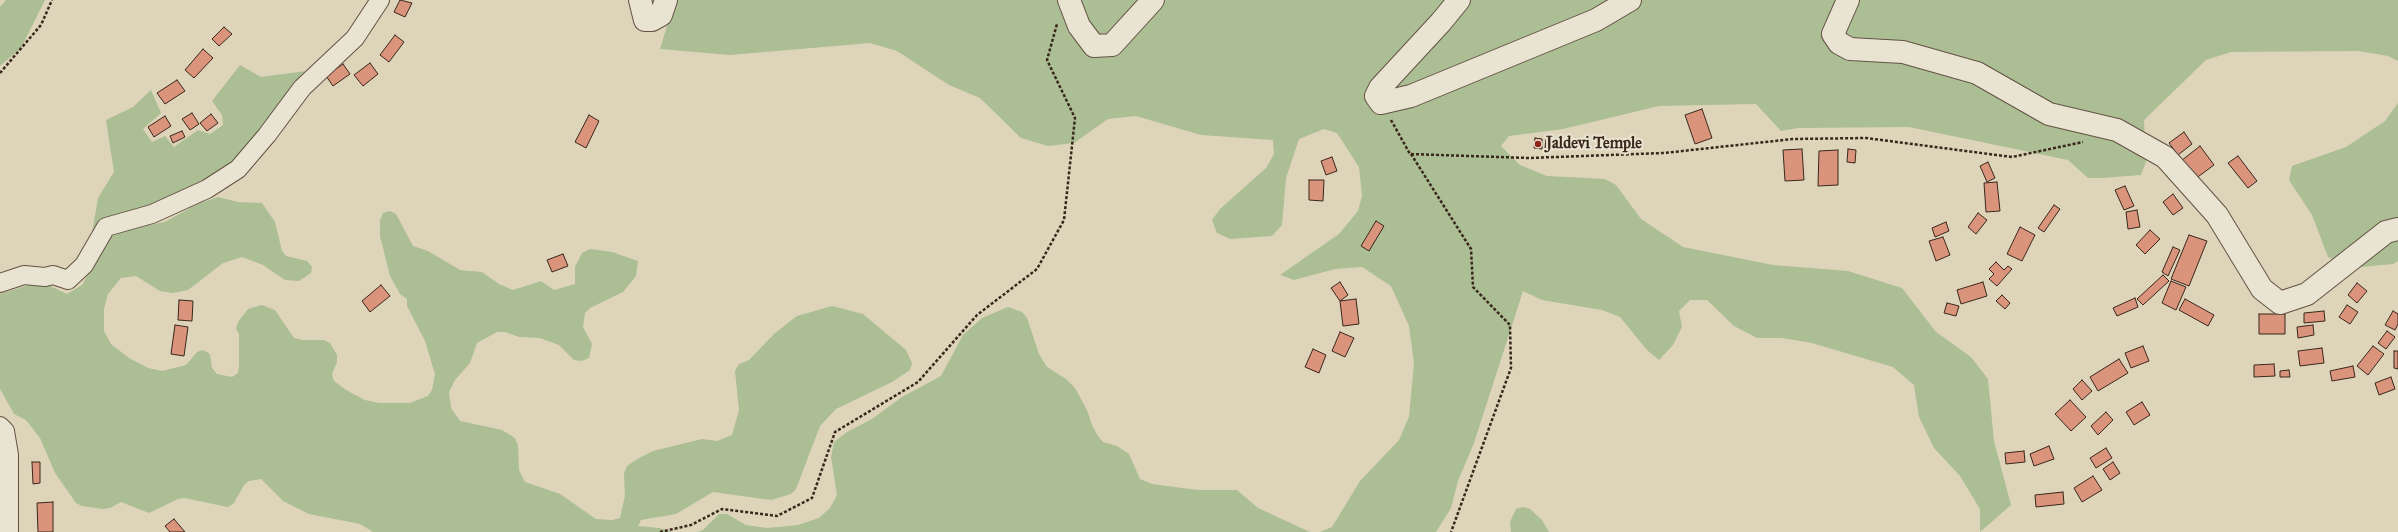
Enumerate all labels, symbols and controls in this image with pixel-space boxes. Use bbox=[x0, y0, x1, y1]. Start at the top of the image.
place label: Jaldevi Temple bbox=[1546, 134, 1642, 154]
marker: Jaldevi Temple bbox=[1533, 139, 1543, 149]

